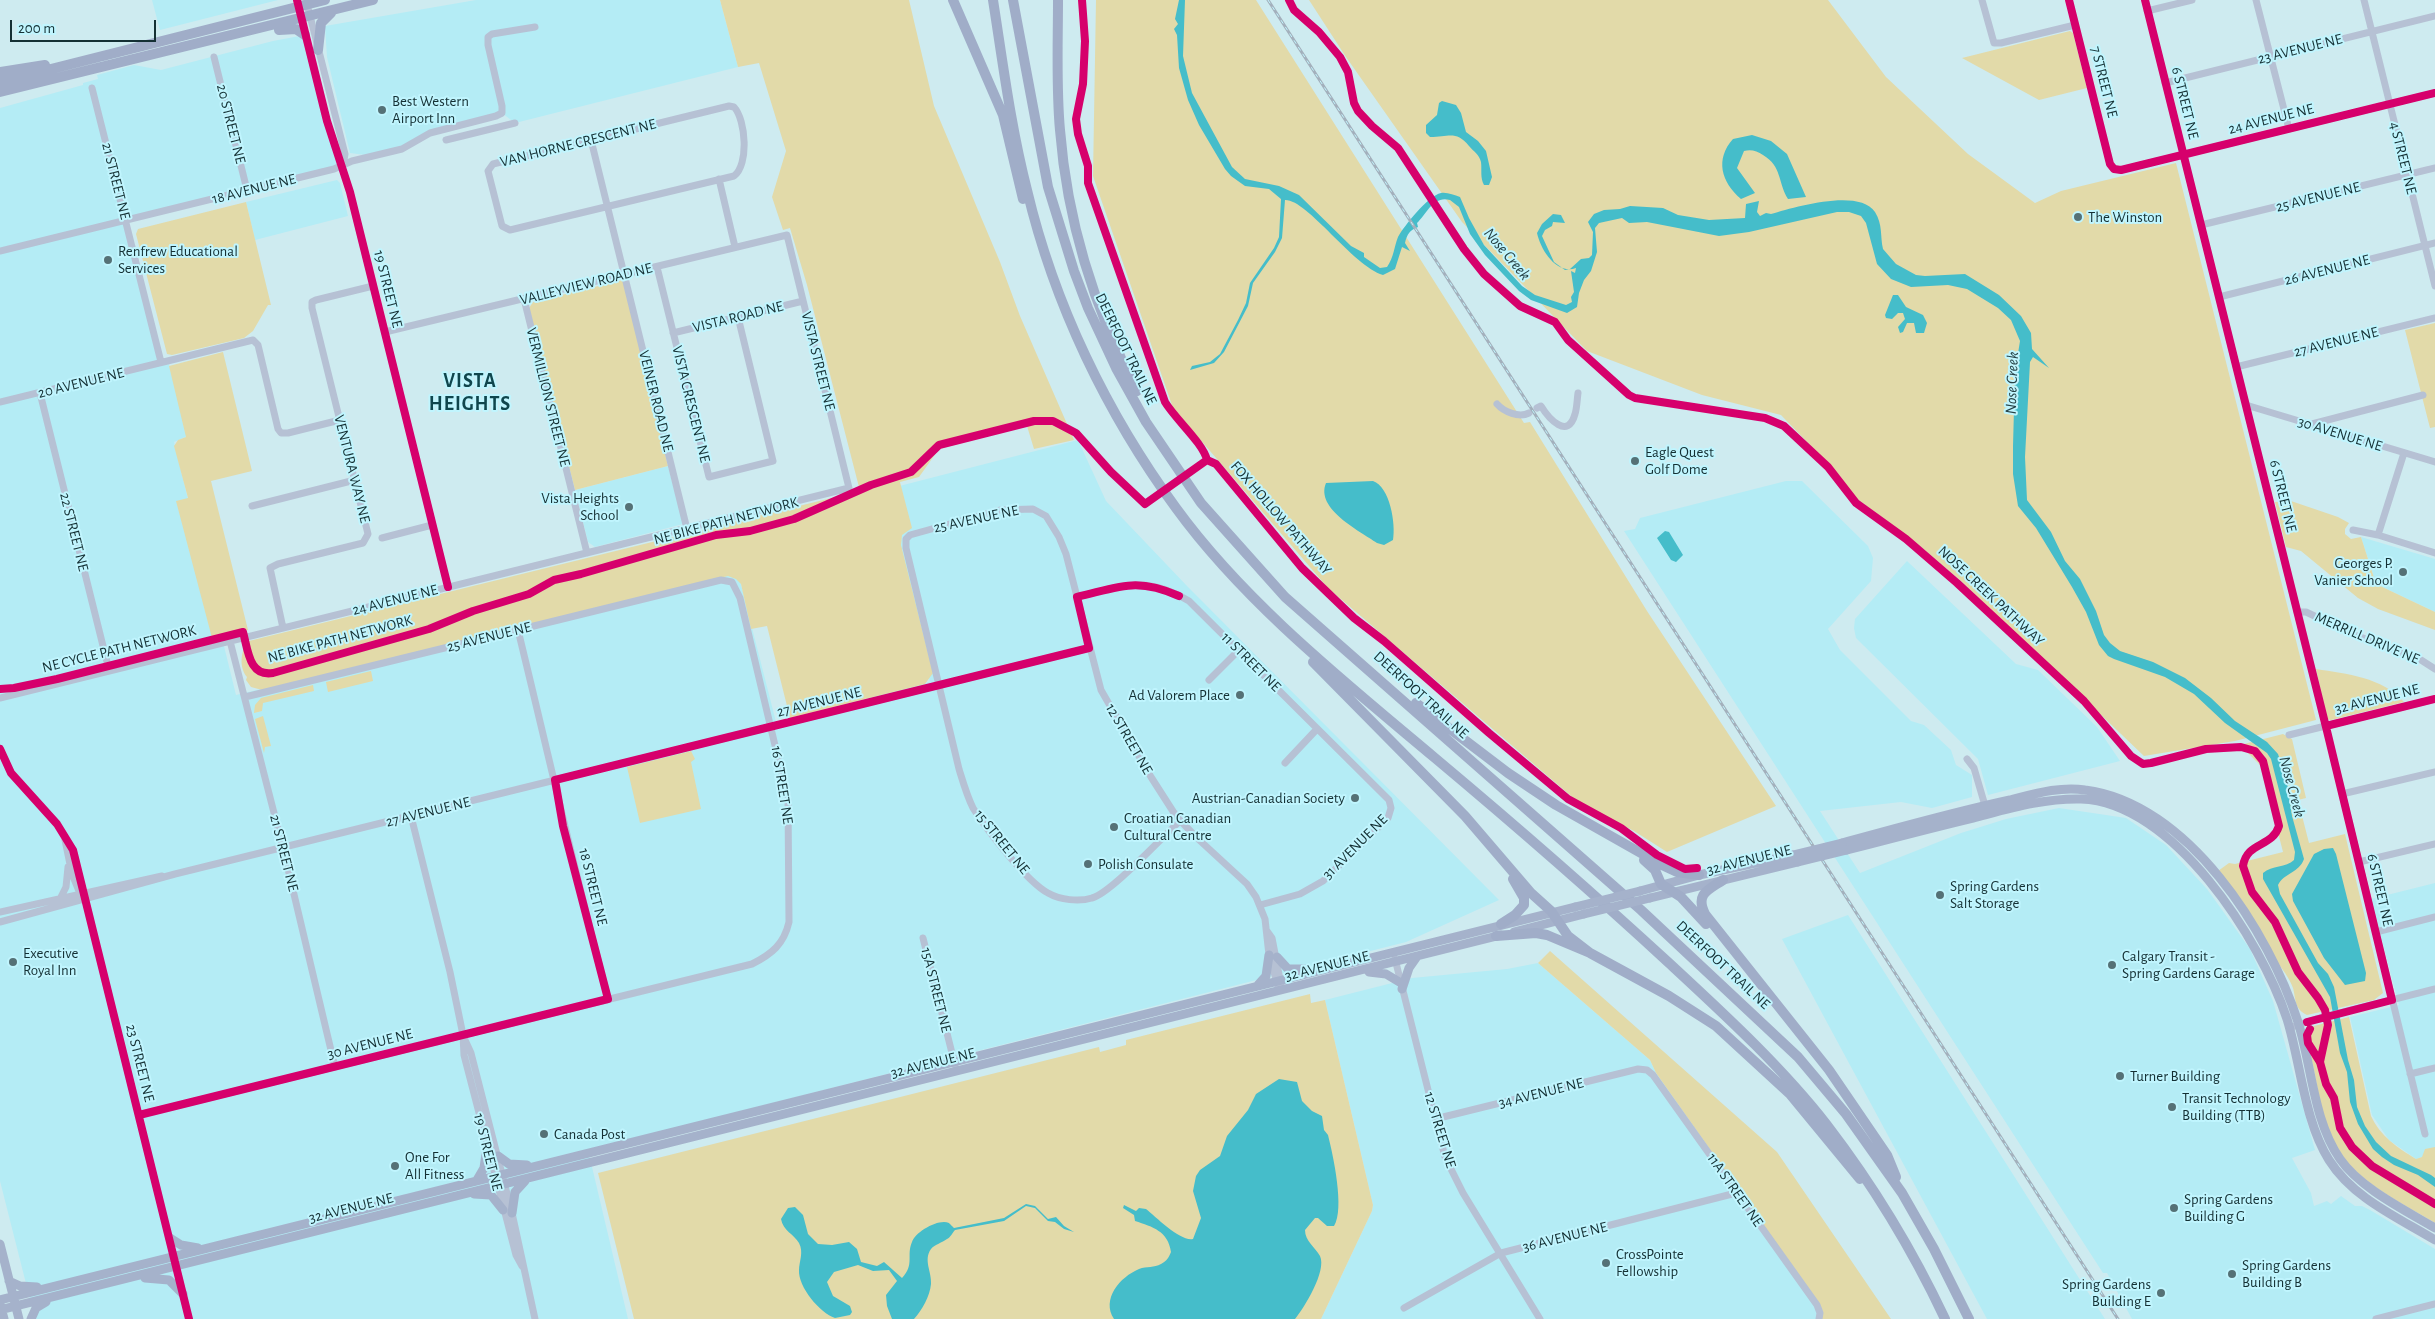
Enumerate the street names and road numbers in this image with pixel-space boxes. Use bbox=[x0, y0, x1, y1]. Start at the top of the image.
street label: 23 AVENUE NE bbox=[2256, 30, 2344, 68]
street label: 7 STREET NE bbox=[2086, 44, 2122, 120]
street label: 6 STREET NE bbox=[2167, 65, 2203, 141]
street label: 20 STREET NE bbox=[212, 82, 250, 166]
street label: 24 AVENUE NE bbox=[2226, 100, 2316, 138]
street label: VAN HORNE CRESCENT NE bbox=[498, 115, 658, 171]
street label: 4 STREET NE bbox=[2385, 120, 2421, 196]
street label: 21 STREET NE bbox=[98, 141, 134, 221]
street label: 18 AVENUE NE bbox=[210, 170, 298, 208]
street label: 25 AVENUE NE bbox=[2274, 178, 2362, 216]
street label: 19 STREET NE bbox=[370, 249, 406, 329]
street label: 26 AVENUE NE bbox=[2283, 251, 2371, 289]
street label: VALLEYVIEW ROAD NE bbox=[518, 259, 654, 309]
street label: DEERFOOT TRAIL NE bbox=[1091, 290, 1161, 408]
street label: VISTA ROAD NE bbox=[691, 297, 785, 337]
street label: VISTA STREET NE bbox=[797, 310, 839, 412]
street label: 27 AVENUE NE bbox=[2292, 323, 2380, 361]
street label: VERMILLION STREET NE bbox=[522, 326, 574, 468]
street label: VISTA CRESCENT NE bbox=[668, 344, 714, 464]
street label: VEINER ROAD NE bbox=[635, 348, 677, 454]
street label: 20 AVENUE NE bbox=[36, 364, 126, 402]
street label: VENTURA WAY NE bbox=[330, 413, 374, 525]
street label: 30 AVENUE NE bbox=[2296, 413, 2384, 455]
street label: FOX HOLLOW PATHWAY bbox=[1227, 457, 1335, 579]
street label: 6 STREET NE bbox=[2265, 458, 2301, 534]
street label: 22 STREET NE bbox=[56, 491, 92, 573]
street label: NE BIKE PATH NETWORK bbox=[652, 493, 800, 549]
street label: 25 AVENUE NE bbox=[932, 501, 1020, 537]
street label: NOSE CREEK PATHWAY bbox=[1934, 542, 2048, 650]
street label: 24 AVENUE NE bbox=[350, 581, 440, 619]
street label: MERRILL DRIVE NE bbox=[2312, 608, 2422, 668]
street label: NE BIKE PATH NETWORK bbox=[266, 611, 414, 667]
street label: 25 AVENUE NE bbox=[445, 618, 533, 656]
street label: NE CYCLE PATH NETWORK bbox=[40, 621, 198, 677]
street label: 11 STREET NE bbox=[1217, 628, 1285, 696]
street label: DEERFOOT TRAIL NE bbox=[1370, 648, 1472, 742]
street label: 32 AVENUE NE bbox=[2333, 680, 2421, 718]
street label: 27 AVENUE NE bbox=[775, 683, 863, 721]
street label: 12 STREET NE bbox=[1102, 700, 1156, 778]
street label: 16 STREET NE bbox=[767, 745, 797, 825]
street label: 27 AVENUE NE bbox=[384, 793, 472, 831]
street label: 15 STREET NE bbox=[970, 806, 1034, 878]
street label: 31 AVENUE NE bbox=[1319, 811, 1391, 883]
street label: 21 STREET NE bbox=[266, 813, 302, 893]
street label: 32 AVENUE NE bbox=[1705, 841, 1793, 879]
street label: 18 STREET NE bbox=[575, 846, 611, 928]
street label: 6 STREET NE bbox=[2363, 852, 2397, 928]
street label: DEERFOOT TRAIL NE bbox=[1672, 917, 1774, 1013]
street label: 15A STREET NE bbox=[917, 946, 955, 1034]
street label: 32 AVENUE NE bbox=[1283, 947, 1371, 985]
street label: 23 STREET NE bbox=[122, 1022, 158, 1104]
street label: 30 AVENUE NE bbox=[325, 1025, 415, 1063]
street label: 32 AVENUE NE bbox=[889, 1044, 977, 1082]
street label: 34 AVENUE NE bbox=[1497, 1074, 1585, 1112]
street label: 12 STREET NE bbox=[1420, 1090, 1460, 1170]
street label: 19 STREET NE bbox=[470, 1112, 506, 1192]
street label: 11A STREET NE bbox=[1703, 1150, 1767, 1230]
street label: 32 AVENUE NE bbox=[307, 1189, 395, 1227]
street label: 36 AVENUE NE bbox=[1521, 1218, 1609, 1256]

